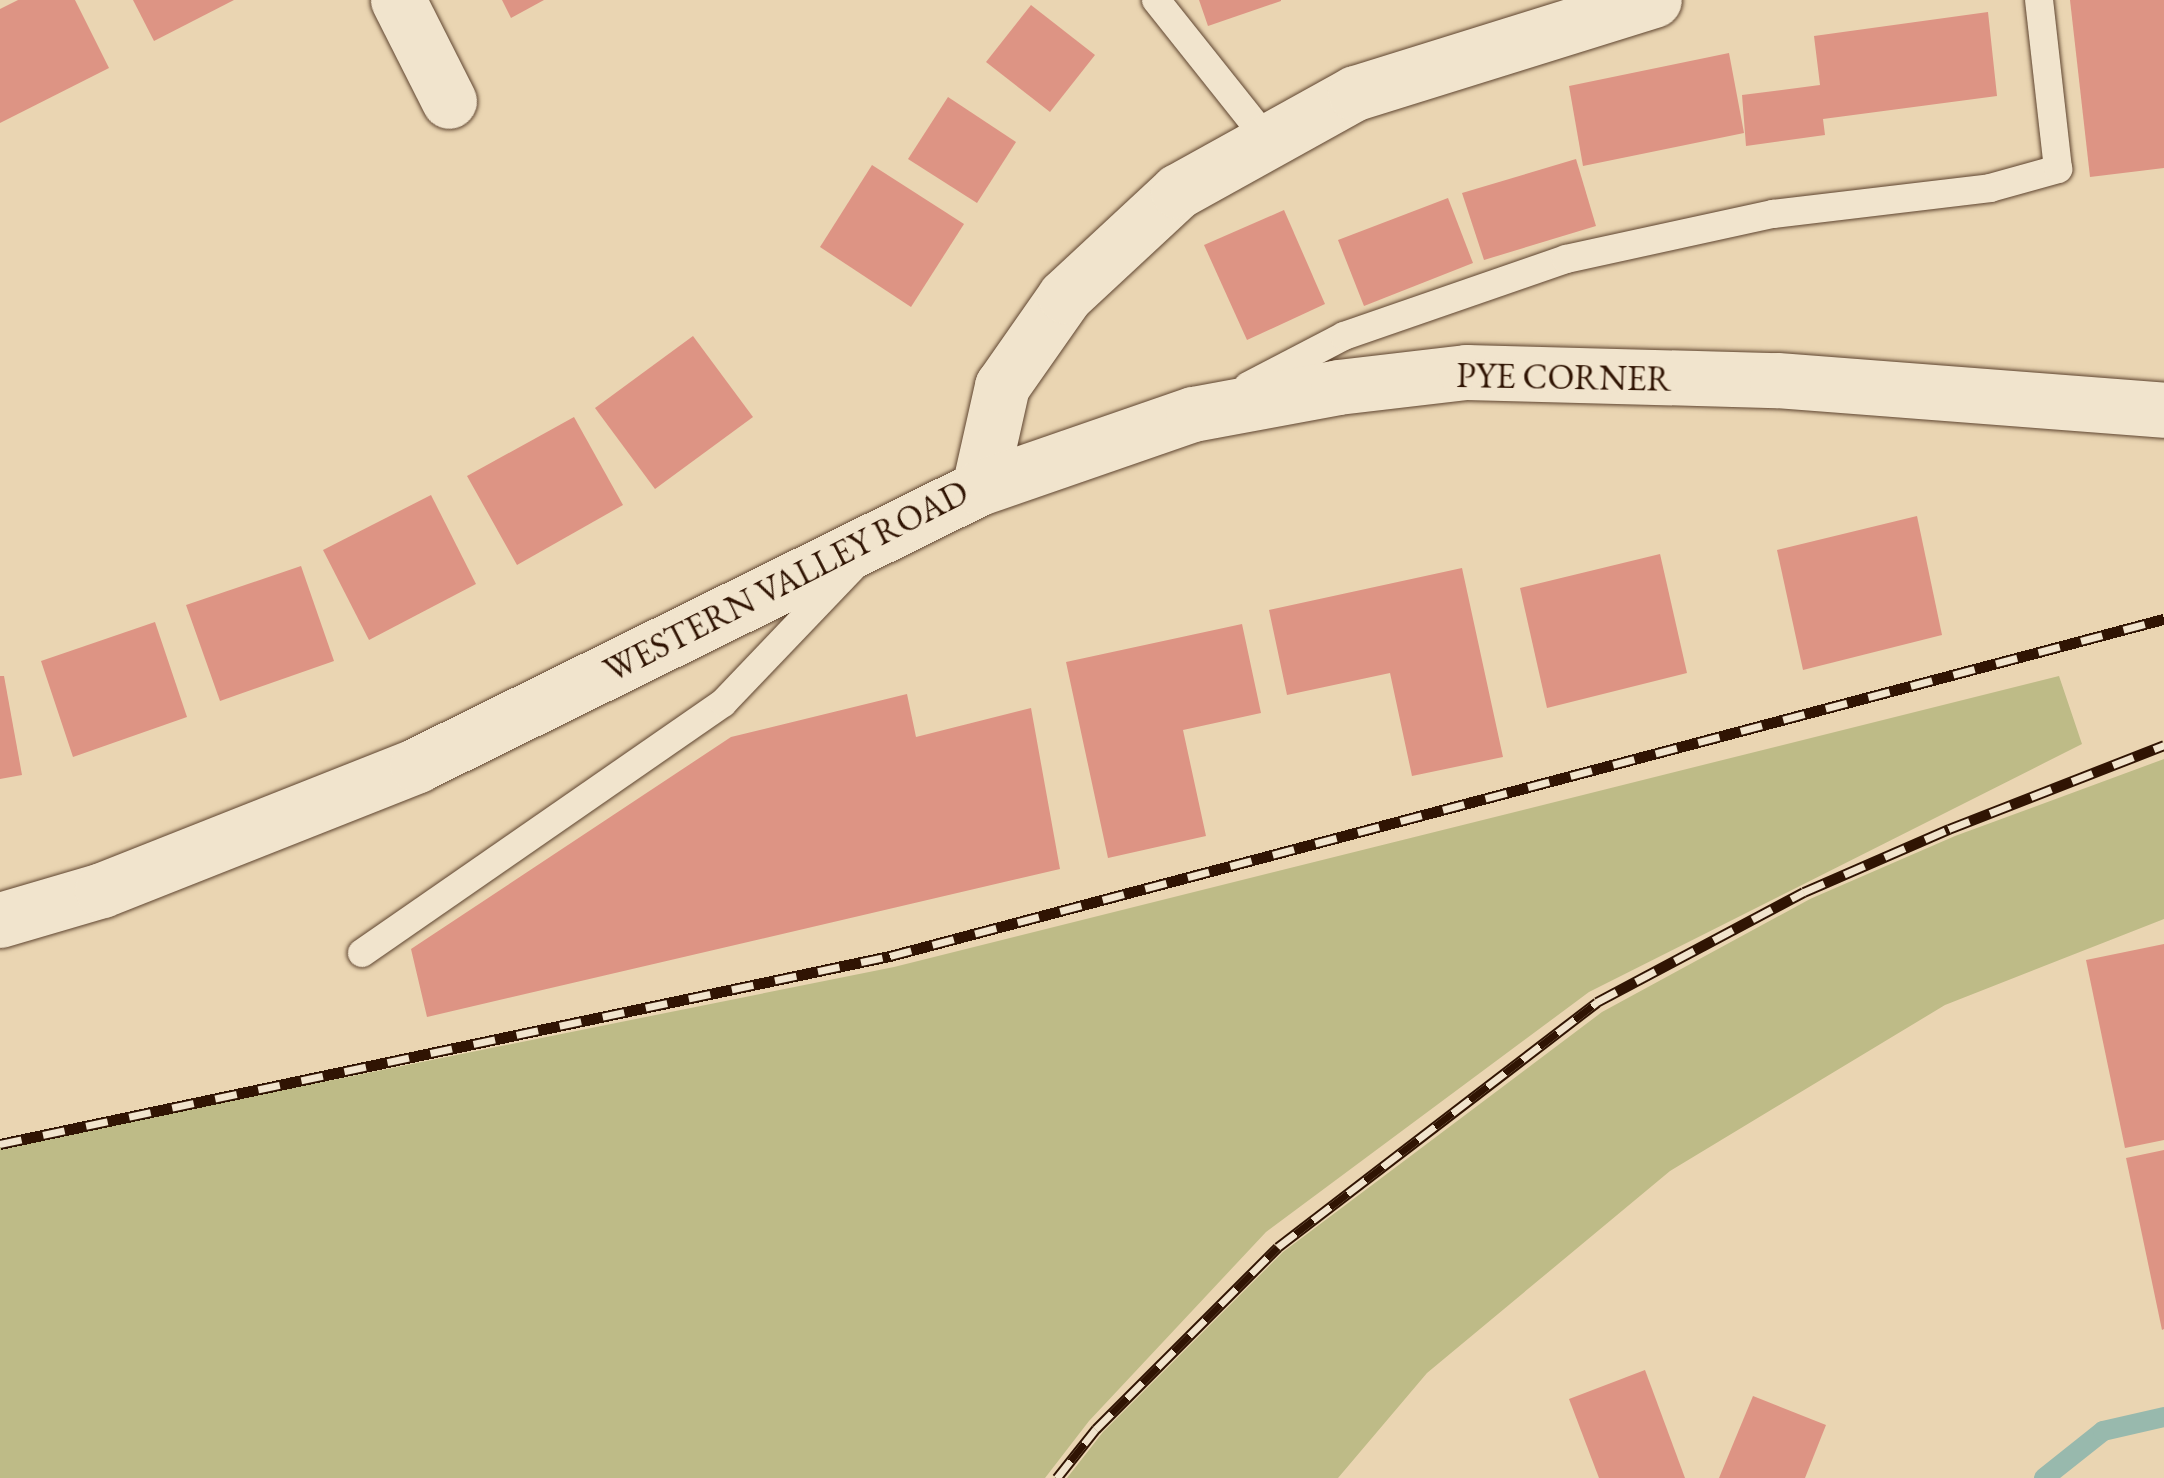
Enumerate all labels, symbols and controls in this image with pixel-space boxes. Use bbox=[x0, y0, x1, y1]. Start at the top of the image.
street label: PYE CORNER bbox=[1456, 354, 1672, 400]
street label: WESTERN VALLEY ROAD bbox=[597, 471, 975, 691]

